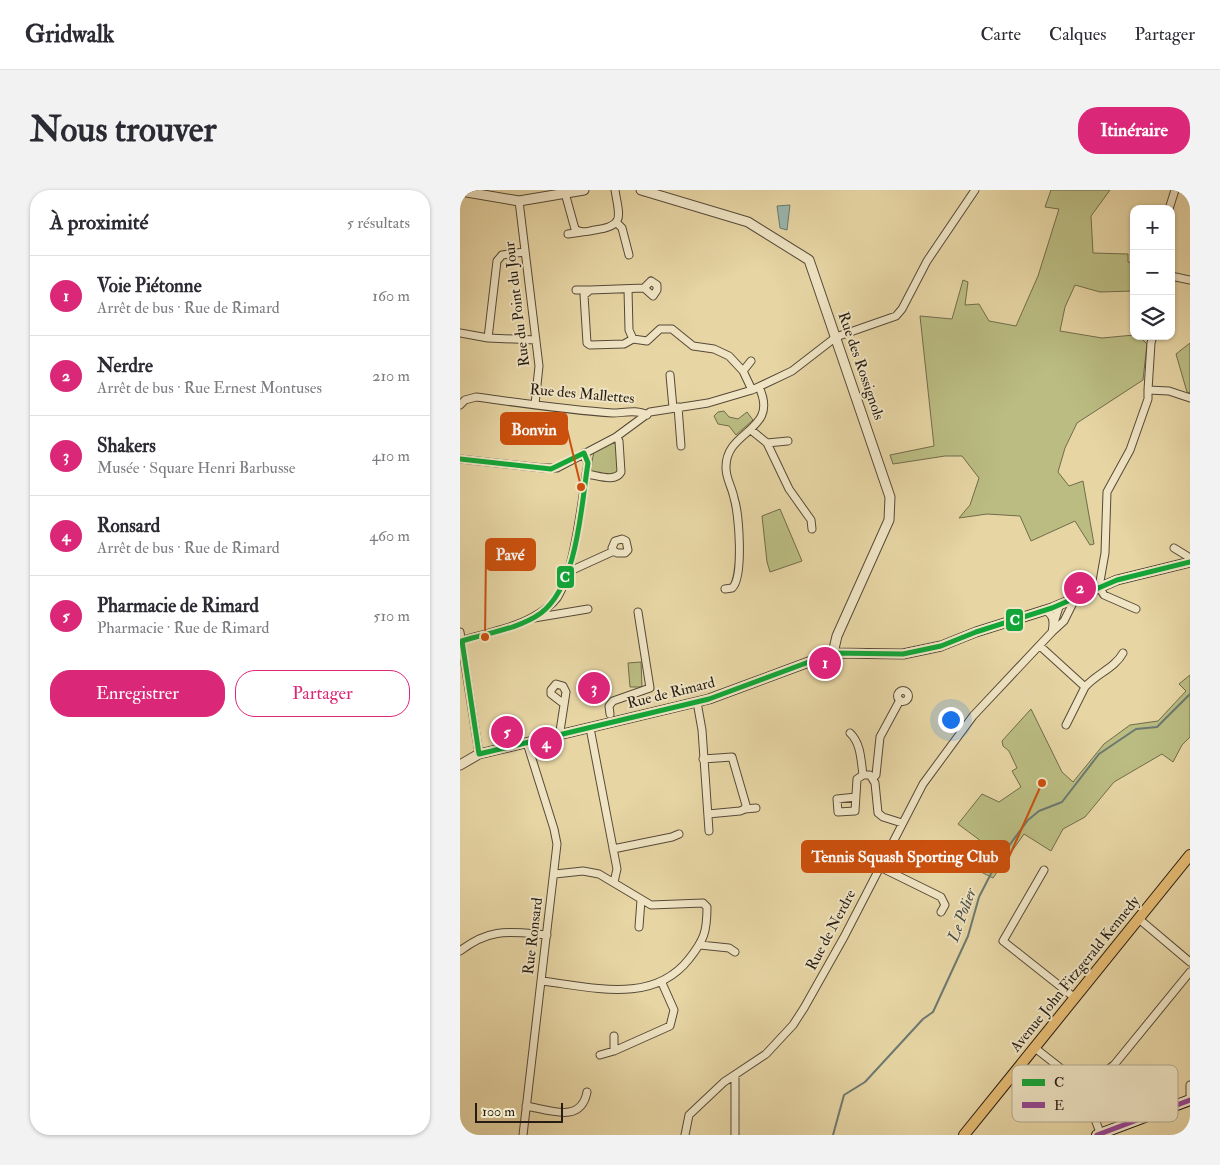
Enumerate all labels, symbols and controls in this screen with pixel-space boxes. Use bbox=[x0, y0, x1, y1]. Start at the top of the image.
text: Gridwalk bbox=[25, 19, 114, 50]
text: Carte bbox=[980, 23, 1021, 46]
text: Calques bbox=[1049, 23, 1106, 46]
text: Partager bbox=[1134, 23, 1195, 46]
button: Itinéraire bbox=[1078, 107, 1190, 154]
text: Nous trouver bbox=[30, 108, 217, 152]
map controls bbox=[1130, 205, 1175, 340]
button: + bbox=[1130, 205, 1175, 250]
text: À proximité bbox=[50, 209, 148, 236]
text: 5 résultats bbox=[347, 213, 410, 233]
street label: Rue du Point du Jour bbox=[500, 240, 535, 368]
button: − bbox=[1130, 250, 1175, 295]
text: Voie Piétonne bbox=[97, 274, 202, 298]
text: 1 bbox=[63, 286, 69, 306]
text: 160 m bbox=[372, 286, 410, 306]
button: layers bbox=[1130, 295, 1175, 340]
text: Arrêt de bus · Rue de Rimard bbox=[97, 298, 280, 318]
street label: Rue des Rossignols bbox=[834, 309, 888, 423]
text: Nerdre bbox=[97, 354, 153, 378]
text: 2 bbox=[62, 366, 70, 386]
text: 210 m bbox=[372, 366, 410, 386]
text: Arrêt de bus · Rue Ernest Montuses bbox=[97, 378, 322, 398]
street label: Rue des Mallettes bbox=[529, 380, 635, 408]
callout: Bonvin bbox=[501, 413, 567, 444]
text: Bonvin bbox=[511, 420, 558, 440]
text: Shakers bbox=[97, 434, 156, 458]
text: 3 bbox=[63, 446, 69, 466]
text: 410 m bbox=[372, 446, 410, 466]
text: Musée · Square Henri Barbusse bbox=[97, 458, 296, 478]
text: Ronsard bbox=[97, 514, 160, 538]
text: 4 bbox=[62, 526, 70, 546]
text: 460 m bbox=[369, 526, 410, 546]
text: Arrêt de bus · Rue de Rimard bbox=[97, 538, 280, 558]
callout: Pavé bbox=[486, 539, 535, 570]
text: Pavé bbox=[496, 545, 526, 565]
line badge: C bbox=[556, 565, 575, 589]
text: C bbox=[560, 569, 570, 586]
pin: 2 bbox=[1064, 569, 1096, 607]
text: Pharmacie de Rimard bbox=[97, 594, 259, 618]
text: 5 bbox=[62, 606, 70, 626]
text: 510 m bbox=[373, 606, 410, 626]
line badge: C bbox=[1005, 608, 1024, 632]
text: C bbox=[1010, 612, 1020, 629]
text: Pharmacie · Rue de Rimard bbox=[97, 618, 269, 638]
pin: 1 bbox=[809, 644, 841, 682]
pin: 3 bbox=[578, 669, 610, 707]
button: Enregistrer bbox=[50, 670, 225, 717]
button: Partager bbox=[235, 670, 410, 717]
street label: Rue de Rimard bbox=[625, 673, 718, 713]
your location bbox=[938, 707, 964, 733]
pin: 5 bbox=[491, 713, 523, 751]
pin: 4 bbox=[530, 724, 562, 762]
callout: Tennis Squash Sporting Club bbox=[802, 841, 1009, 872]
text: Tennis Squash Sporting Club bbox=[811, 847, 999, 868]
water label: Le Polier bbox=[943, 885, 981, 945]
street label: Rue de Nerdre bbox=[802, 886, 860, 974]
street label: Avenue John Fitzgerald Kennedy bbox=[1005, 892, 1145, 1057]
street label: Rue Ronsard bbox=[519, 896, 547, 976]
legend bbox=[1012, 1065, 1178, 1122]
text: C bbox=[1054, 1074, 1064, 1091]
text: E bbox=[1054, 1097, 1064, 1114]
scale bar bbox=[475, 1100, 562, 1123]
text: 100 m bbox=[482, 1103, 515, 1120]

